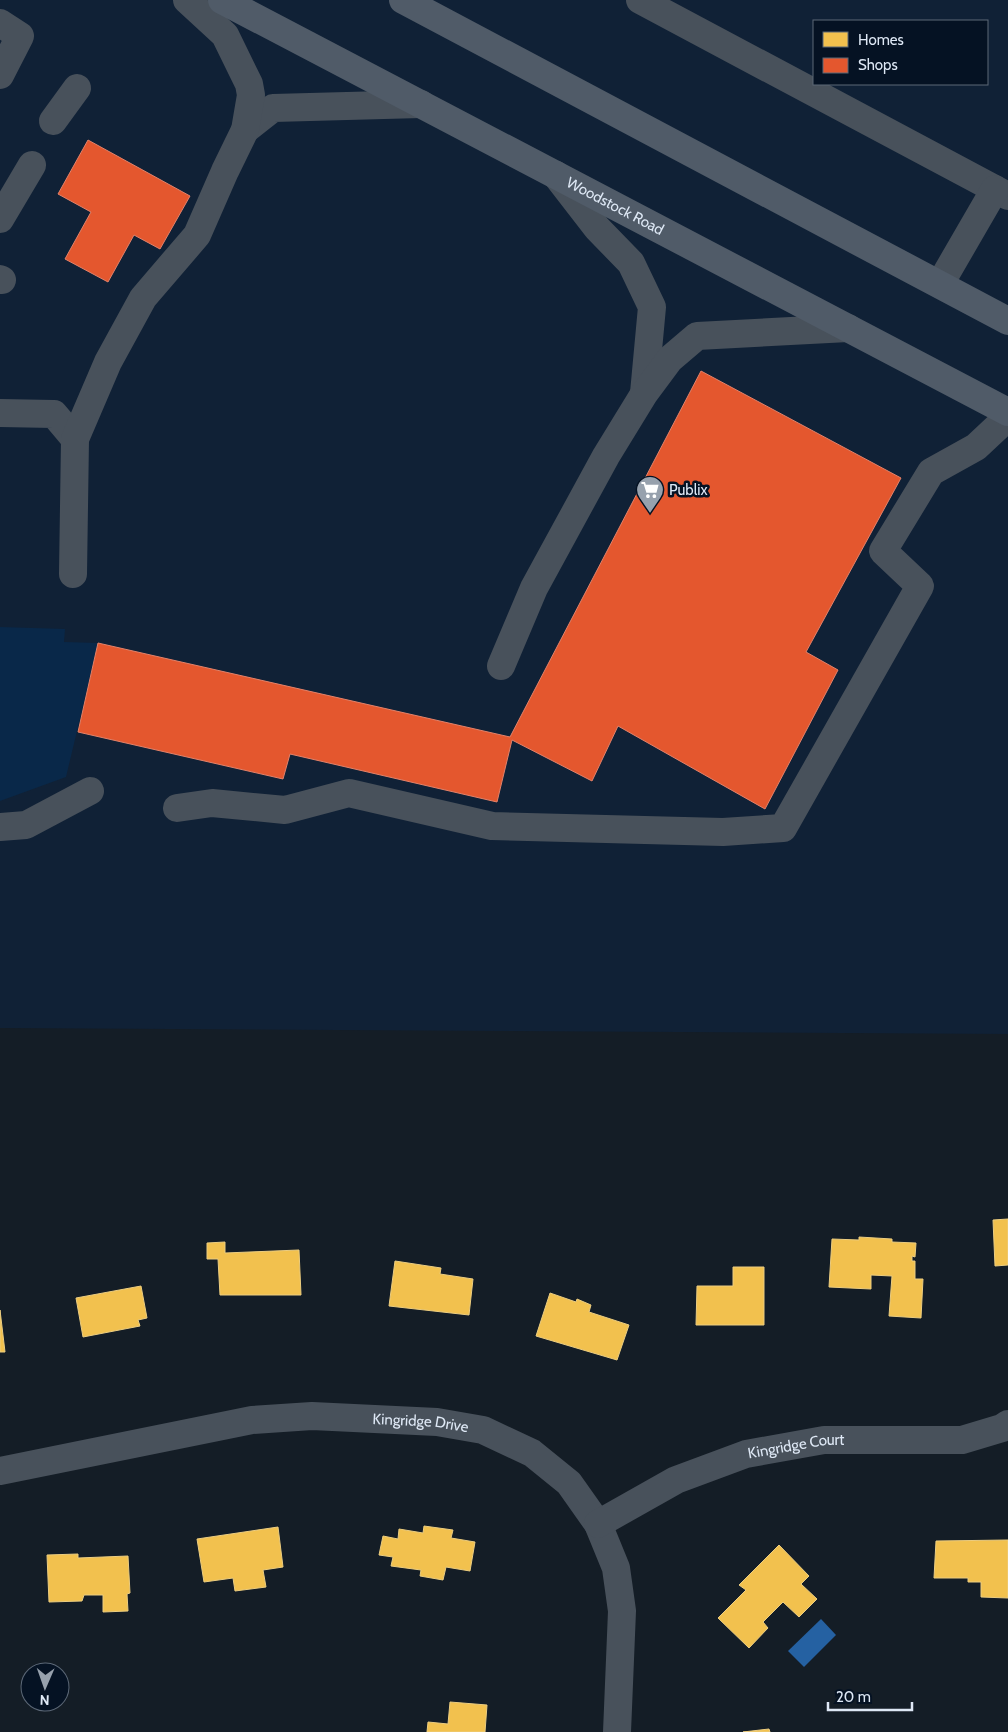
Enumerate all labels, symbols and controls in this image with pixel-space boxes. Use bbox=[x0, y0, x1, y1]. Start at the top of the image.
legend bbox=[813, 20, 988, 85]
text: Homes bbox=[858, 31, 904, 49]
text: Shops bbox=[858, 56, 898, 74]
street label: Woodstock Road bbox=[564, 173, 667, 239]
supermarket icon: Publix bbox=[635, 475, 665, 514]
place label: Publix bbox=[669, 481, 708, 499]
street label: Kingridge Drive bbox=[372, 1410, 470, 1436]
street label: Kingridge Court bbox=[746, 1431, 844, 1463]
north arrow bbox=[20, 1662, 70, 1712]
scale bar bbox=[828, 1680, 912, 1712]
text: 20 m bbox=[836, 1688, 871, 1706]
text: N bbox=[39, 1691, 50, 1709]

